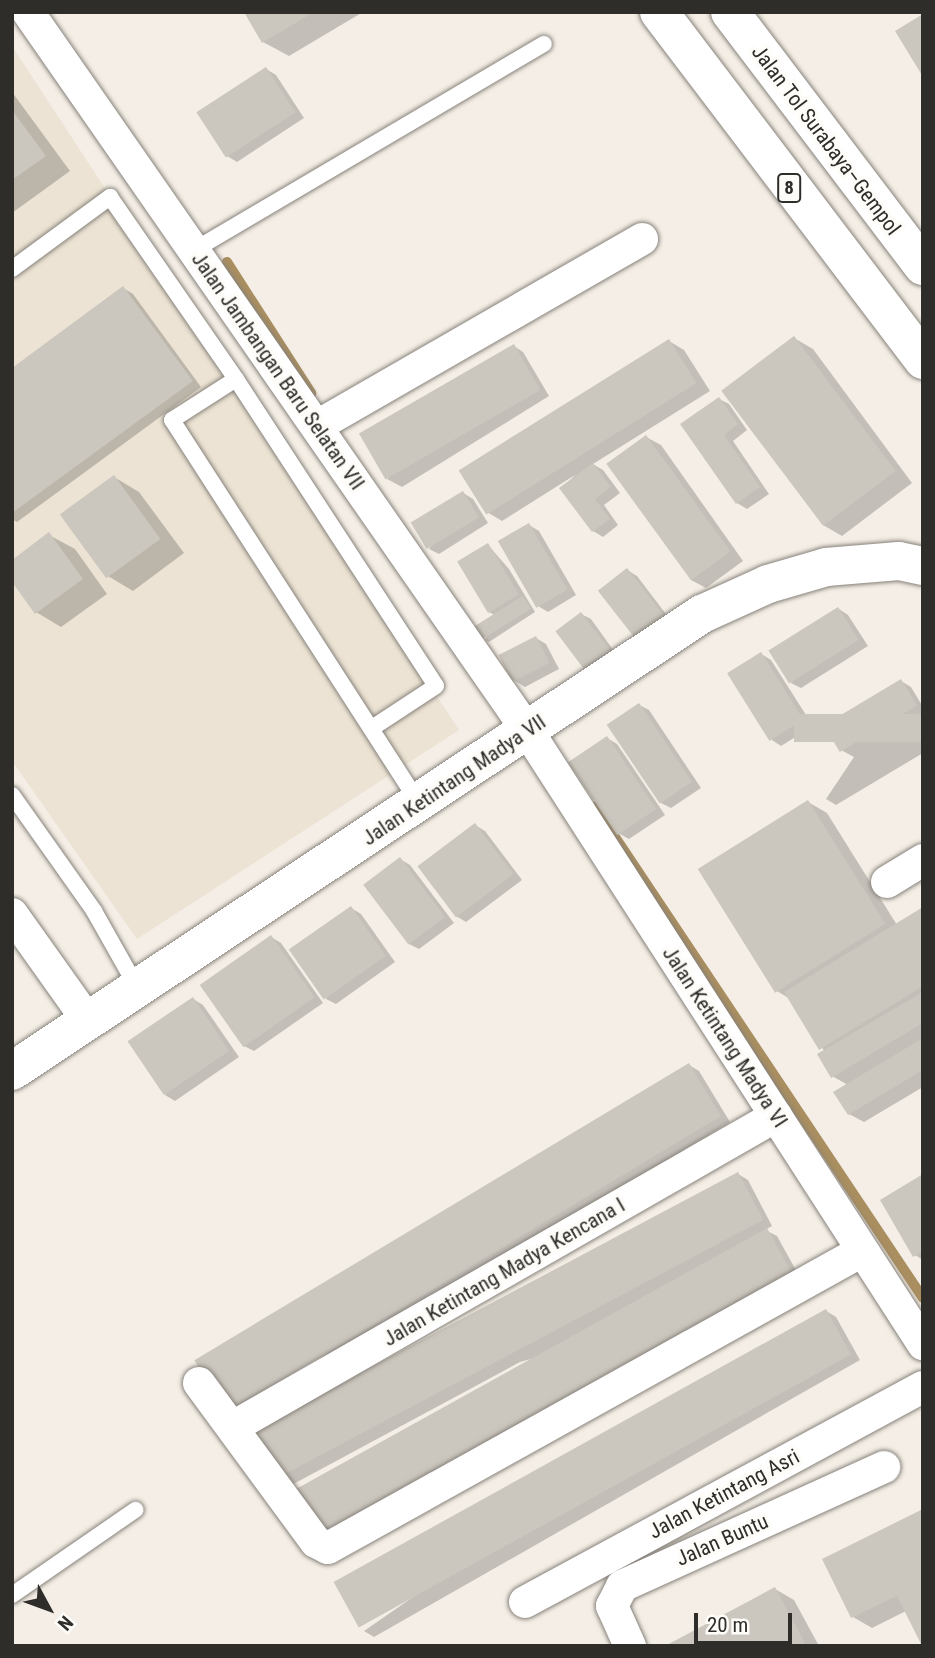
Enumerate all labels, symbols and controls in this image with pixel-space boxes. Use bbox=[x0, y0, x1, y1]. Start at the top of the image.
street label: Jalan Tol Surabaya–Gempol bbox=[746, 40, 906, 240]
road number: 8 bbox=[777, 172, 801, 204]
street label: Jalan Jambangan Baru Selatan VII bbox=[186, 247, 370, 495]
street label: Jalan Ketintang Madya VII bbox=[357, 709, 551, 851]
street label: Jalan Ketintang Madya VI bbox=[657, 942, 793, 1132]
street label: Jalan Ketintang Madya Kencana I bbox=[379, 1192, 629, 1352]
street label: Jalan Ketintang Asri bbox=[644, 1444, 804, 1544]
street label: Jalan Buntu bbox=[672, 1509, 772, 1571]
north arrow bbox=[14, 1574, 84, 1644]
scale bar bbox=[697, 1598, 795, 1642]
text: N bbox=[53, 1611, 78, 1635]
text: 20 m bbox=[707, 1613, 748, 1637]

